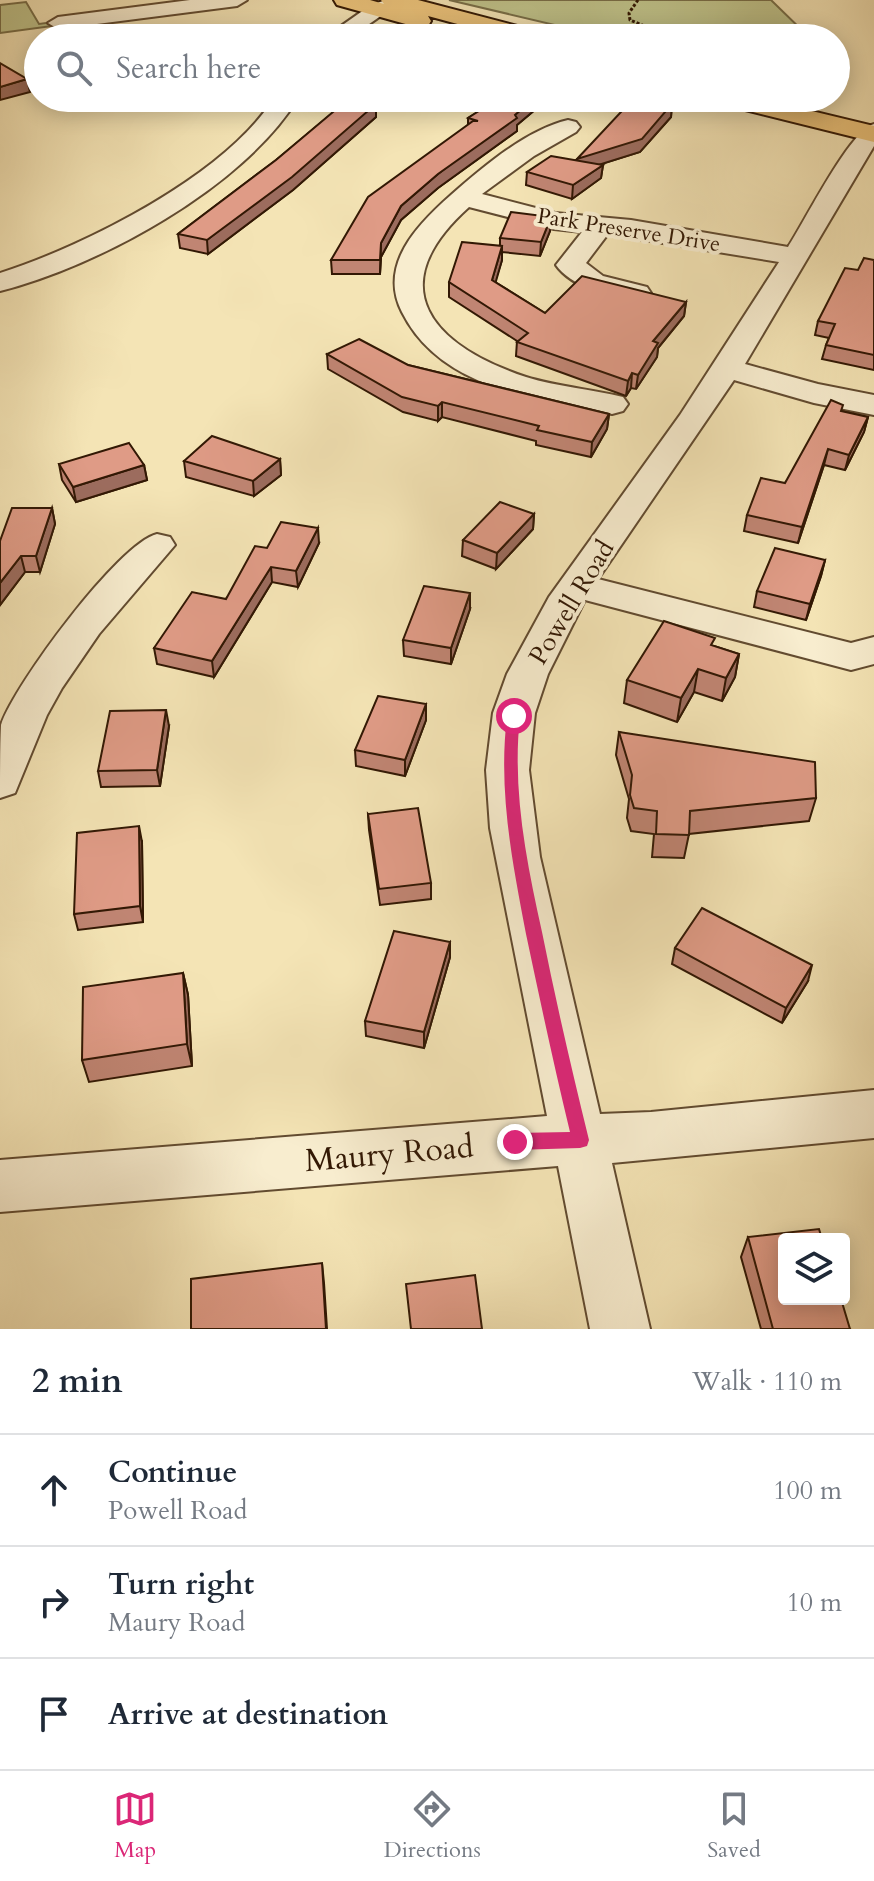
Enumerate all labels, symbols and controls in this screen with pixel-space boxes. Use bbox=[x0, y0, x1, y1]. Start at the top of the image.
search box bbox=[24, 24, 850, 112]
icon: search bbox=[52, 46, 96, 90]
text: Search here bbox=[116, 48, 261, 89]
street label: Park Preserve Drive bbox=[535, 201, 722, 259]
street label: Powell Road bbox=[521, 533, 622, 671]
route start bbox=[496, 698, 532, 734]
route end bbox=[497, 1124, 533, 1160]
street label: Maury Road bbox=[303, 1125, 475, 1183]
map controls bbox=[778, 1233, 850, 1305]
button: layers bbox=[778, 1233, 850, 1305]
text: 2 min bbox=[32, 1358, 123, 1404]
text: Walk · 110 m bbox=[692, 1364, 842, 1399]
text: Continue bbox=[108, 1452, 237, 1493]
icon: ahead bbox=[32, 1468, 76, 1512]
text: 100 m bbox=[773, 1473, 842, 1508]
text: Powell Road bbox=[108, 1493, 247, 1528]
text: Turn right bbox=[108, 1564, 254, 1605]
icon: right bbox=[32, 1580, 76, 1624]
text: 10 m bbox=[786, 1585, 842, 1620]
text: Maury Road bbox=[108, 1605, 245, 1640]
icon: arrive bbox=[32, 1692, 76, 1736]
text: Arrive at destination bbox=[108, 1694, 388, 1735]
tab: Map bbox=[113, 1787, 157, 1865]
tab: Directions bbox=[384, 1787, 481, 1865]
tab: Saved bbox=[707, 1787, 761, 1865]

